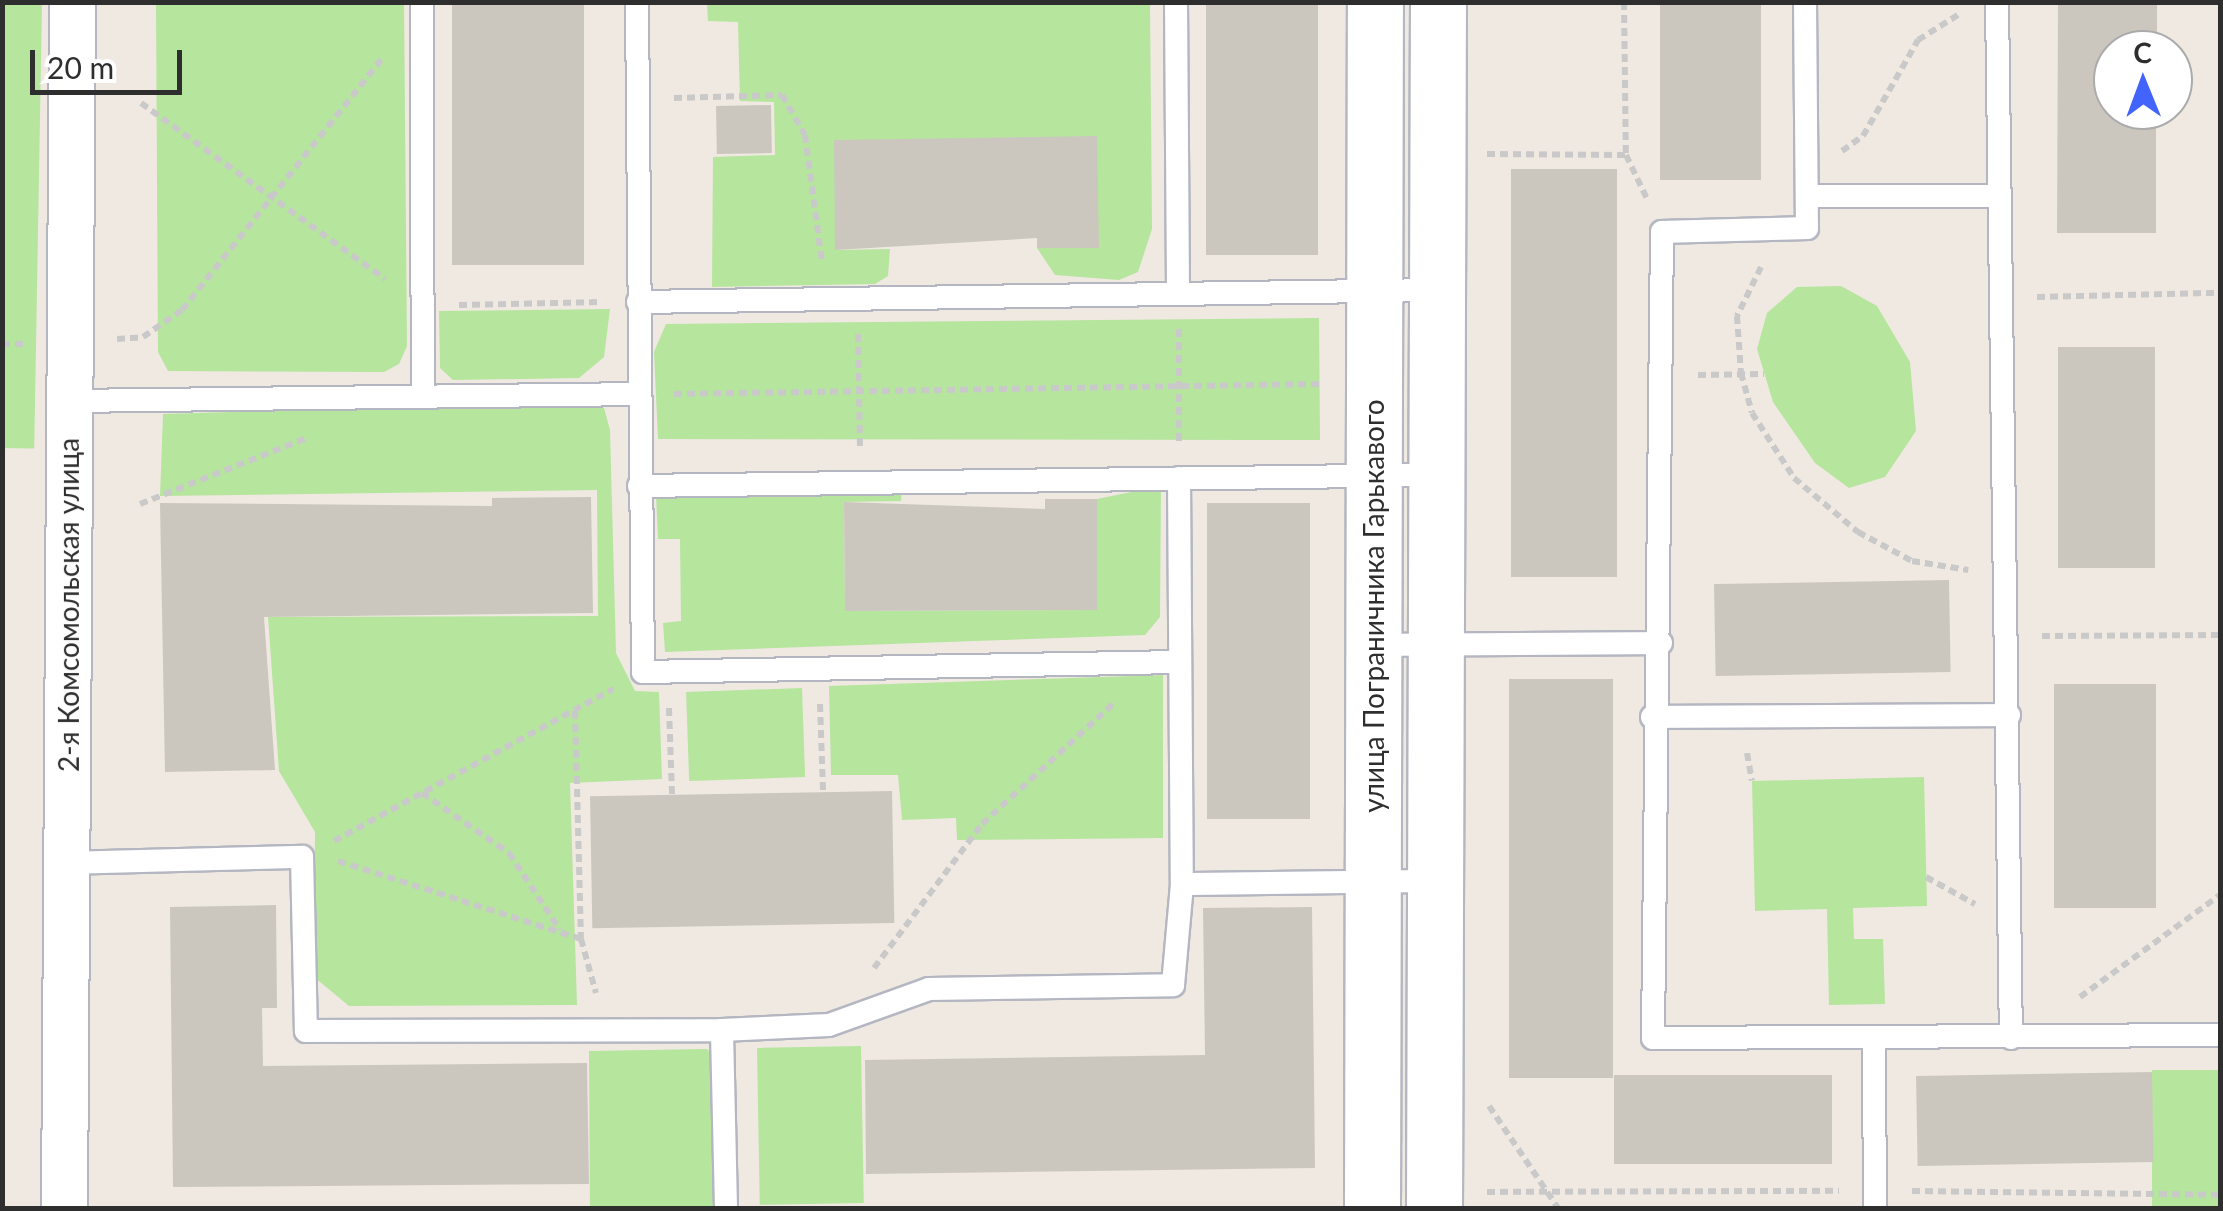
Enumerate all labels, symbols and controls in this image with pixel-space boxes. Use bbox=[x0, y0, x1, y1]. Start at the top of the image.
scale bar bbox=[35, 30, 188, 92]
north arrow bbox=[2093, 30, 2193, 130]
text: С bbox=[2133, 35, 2152, 69]
text: 20 m bbox=[47, 49, 114, 85]
street label: улица Пограничника Гарькавого bbox=[1356, 399, 1390, 813]
street label: 2-я Комсомольская улица bbox=[51, 438, 85, 772]

